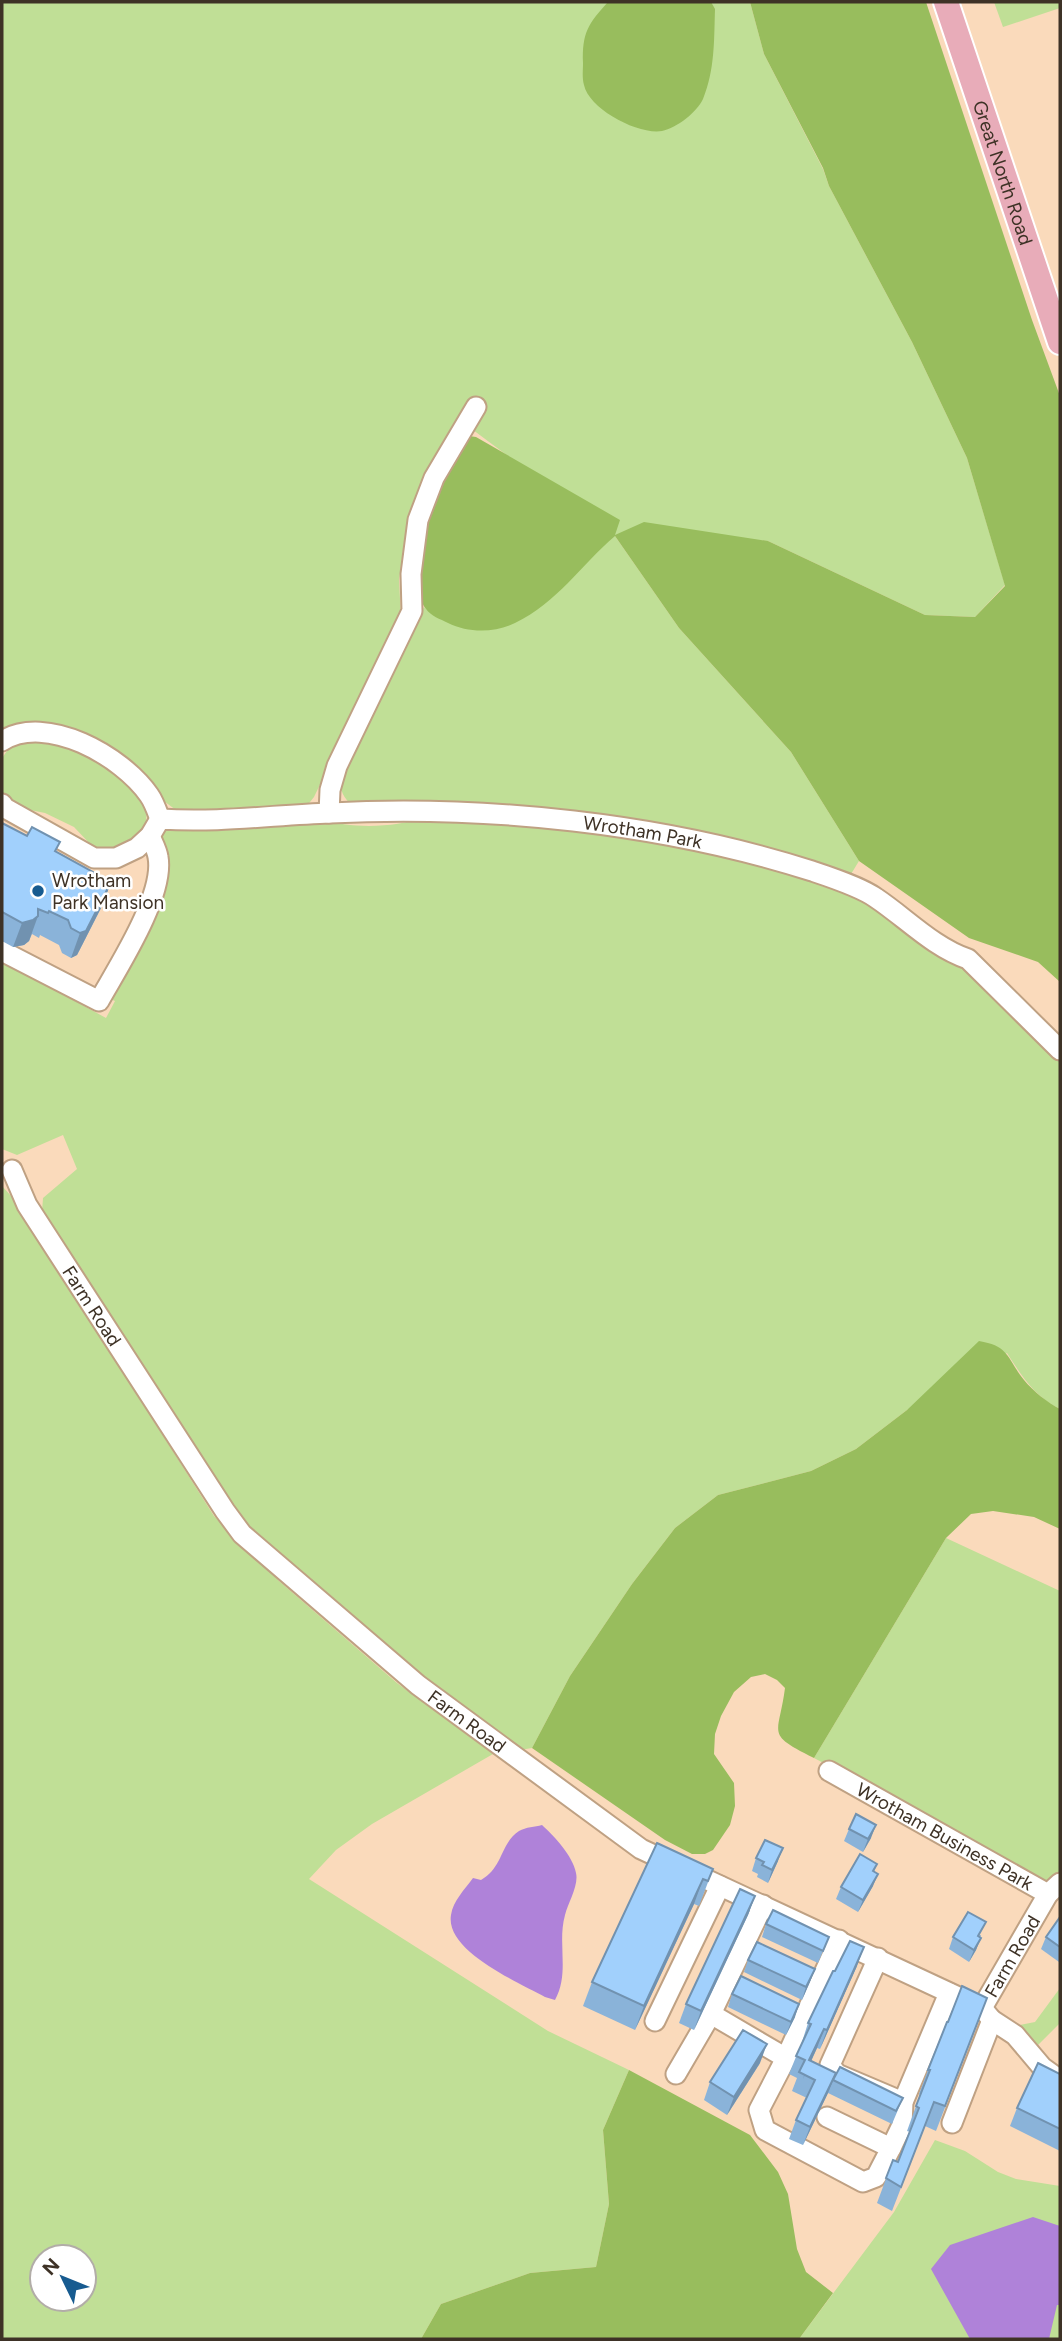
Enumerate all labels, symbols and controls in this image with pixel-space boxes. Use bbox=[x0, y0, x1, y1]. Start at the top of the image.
street label: Great North Road bbox=[968, 97, 1038, 248]
street label: Wrotham Park bbox=[582, 811, 705, 853]
place label: Wrotham Park Mansion bbox=[52, 869, 164, 914]
marker: Wrotham Park Mansion bbox=[30, 883, 46, 899]
street label: Farm Road bbox=[58, 1261, 127, 1350]
street label: Farm Road bbox=[424, 1685, 511, 1757]
street label: Wrotham Business Park bbox=[853, 1777, 1038, 1895]
street label: Farm Road bbox=[979, 1911, 1045, 2001]
north arrow bbox=[28, 2243, 98, 2313]
text: N bbox=[38, 2254, 64, 2280]

